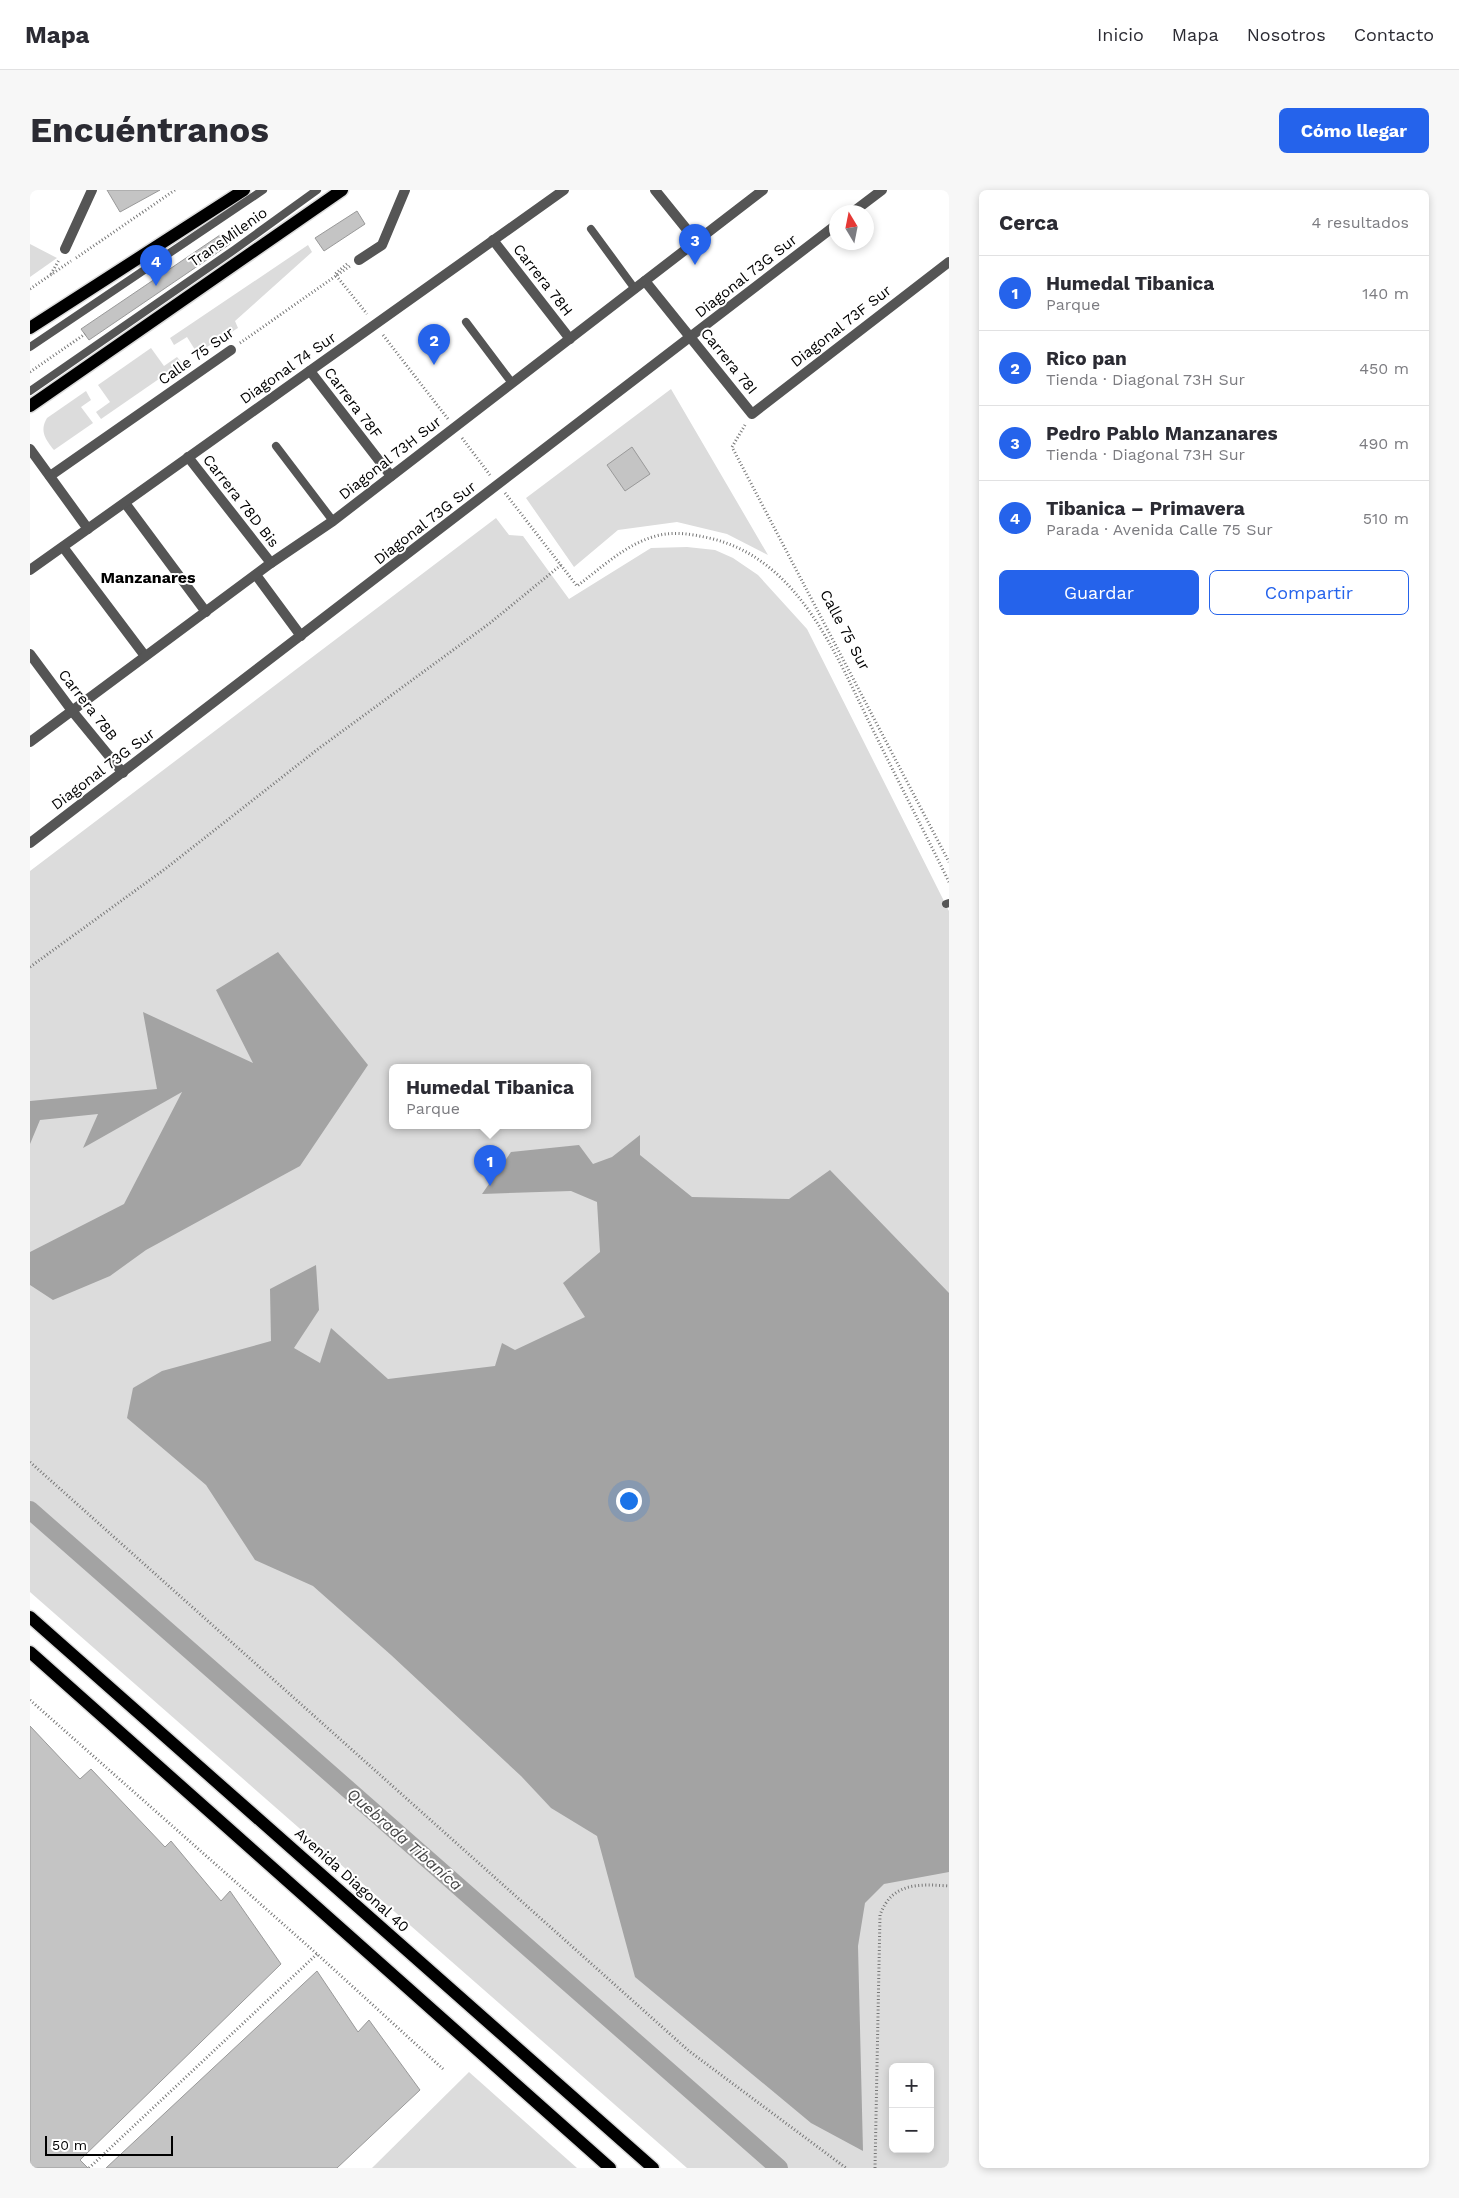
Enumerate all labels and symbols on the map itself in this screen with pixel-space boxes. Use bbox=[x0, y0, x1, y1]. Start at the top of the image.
street label: TransMilenio bbox=[185, 203, 271, 271]
north arrow bbox=[829, 205, 874, 250]
pin: 3 bbox=[679, 224, 711, 265]
street label: Diagonal 73G Sur bbox=[691, 230, 801, 322]
street label: Carrera 78H bbox=[509, 240, 577, 320]
pin: 4 bbox=[140, 245, 172, 286]
street label: Diagonal 73F Sur bbox=[787, 281, 895, 371]
street label: Calle 75 Sur bbox=[155, 323, 237, 389]
pin: 2 bbox=[418, 324, 450, 365]
street label: Carrera 78I bbox=[697, 324, 761, 398]
street label: Diagonal 74 Sur bbox=[236, 328, 340, 408]
street label: Carrera 78F bbox=[320, 364, 386, 442]
street label: Diagonal 73H Sur bbox=[335, 413, 445, 503]
street label: Carrera 78D Bis bbox=[199, 451, 283, 551]
street label: Diagonal 73G Sur bbox=[370, 478, 480, 568]
district label: Manzanares bbox=[101, 568, 196, 587]
street label: Calle 75 Sur bbox=[816, 587, 874, 673]
street label: Carrera 78B bbox=[55, 666, 121, 744]
street label: Diagonal 73G Sur bbox=[48, 724, 158, 814]
pin: 1 bbox=[474, 1145, 506, 1186]
your location bbox=[616, 1488, 642, 1514]
water label: Quebrada Tibaníca bbox=[343, 1784, 466, 1895]
street label: Avenida Diagonal 40 bbox=[291, 1824, 413, 1936]
scale bar bbox=[45, 2133, 172, 2156]

